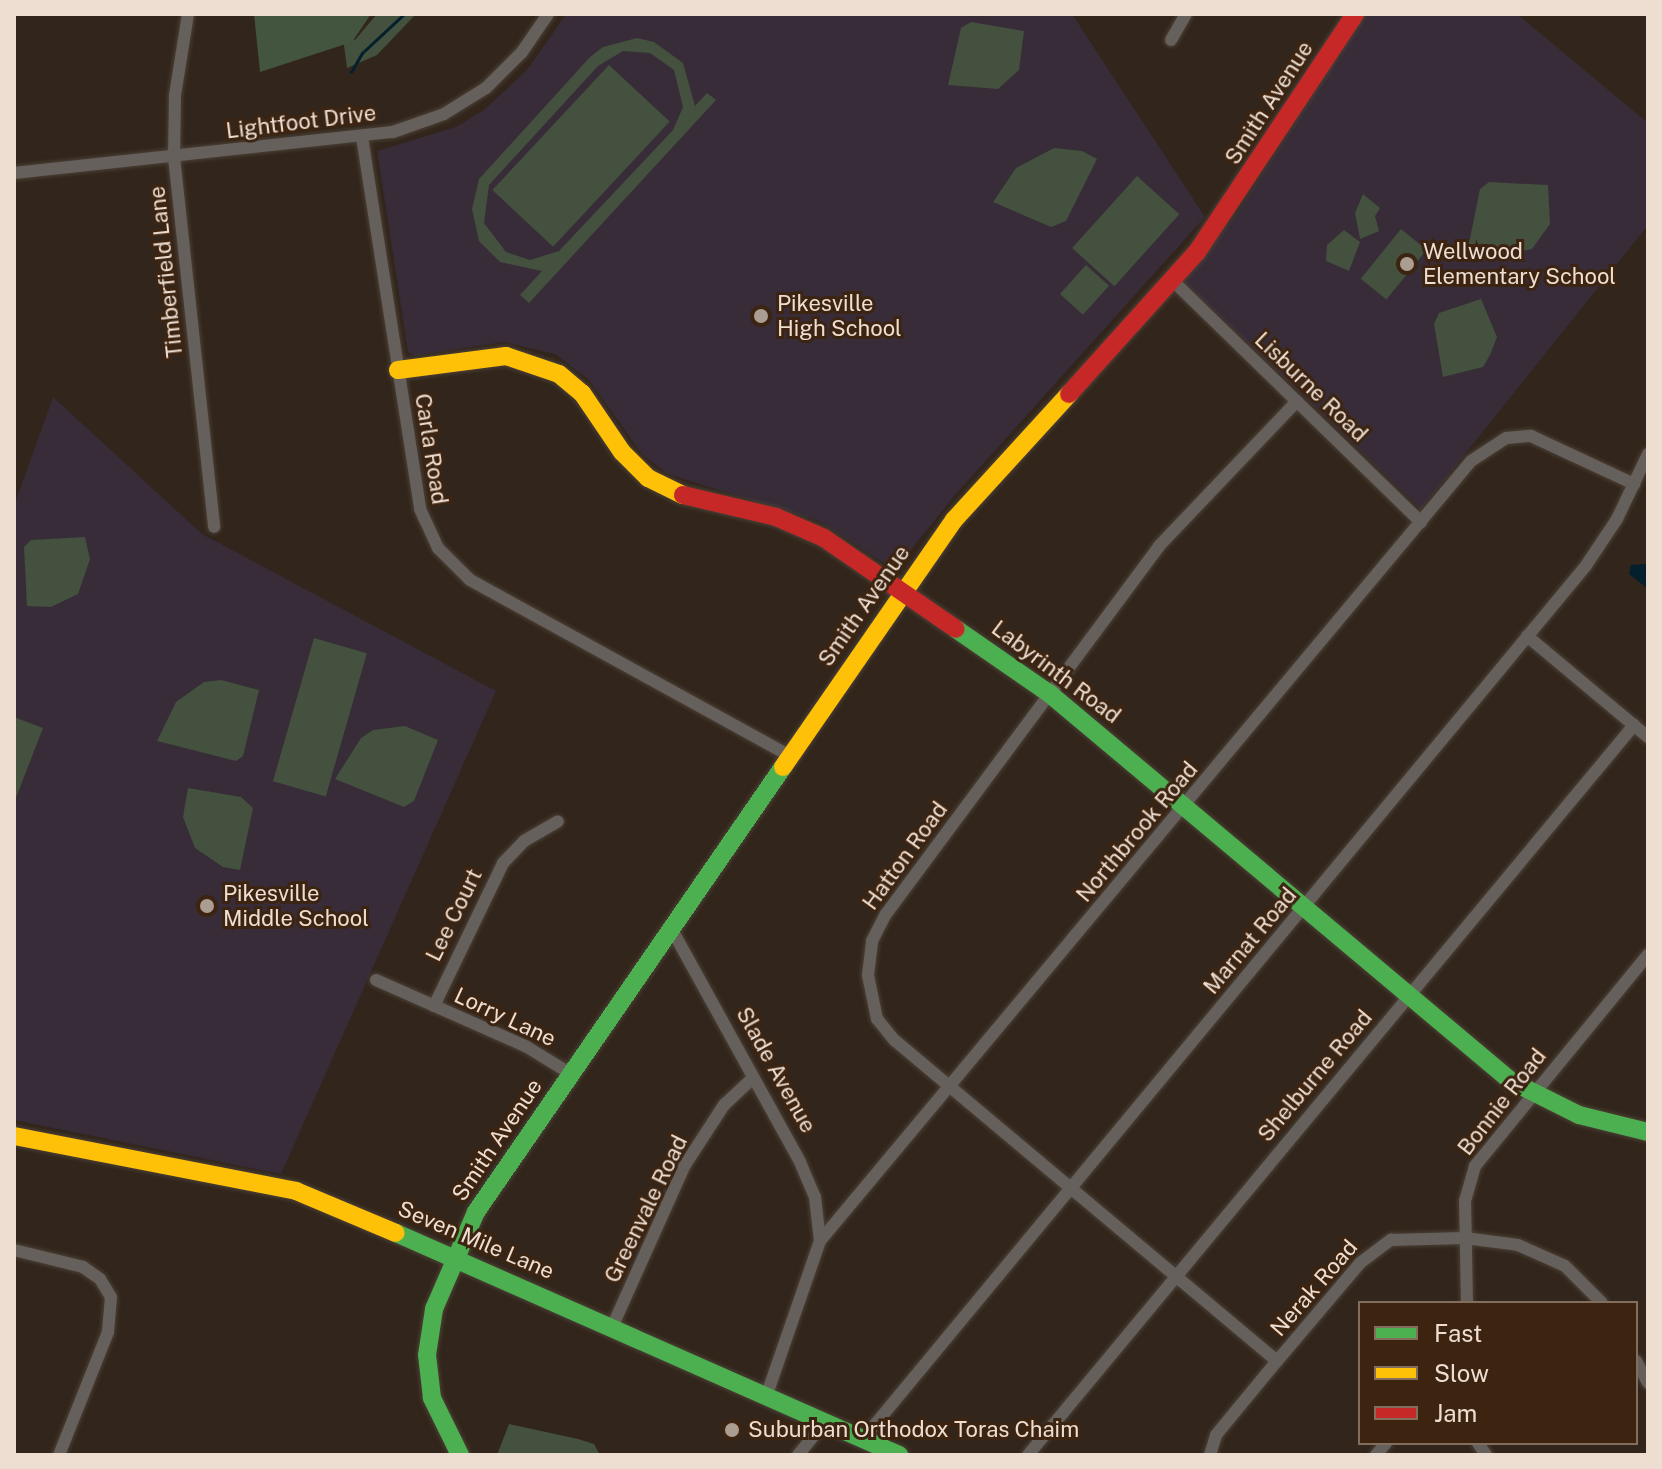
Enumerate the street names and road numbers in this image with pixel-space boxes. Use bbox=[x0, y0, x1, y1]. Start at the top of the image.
street label: Smith Avenue bbox=[1219, 37, 1319, 169]
street label: Lightfoot Drive bbox=[224, 100, 378, 144]
street label: Timberfield Lane bbox=[144, 185, 188, 359]
street label: Lisburne Road bbox=[1249, 327, 1373, 447]
street label: Carla Road bbox=[409, 392, 453, 506]
street label: Smith Avenue bbox=[813, 541, 915, 671]
street label: Labyrinth Road bbox=[986, 615, 1126, 729]
street label: Northbrook Road bbox=[1071, 757, 1203, 907]
street label: Hatton Road bbox=[857, 797, 953, 915]
street label: Lee Court bbox=[420, 864, 488, 966]
street label: Marnat Road bbox=[1198, 883, 1302, 999]
street label: Lorry Lane bbox=[450, 982, 560, 1052]
street label: Slade Avenue bbox=[731, 1002, 821, 1138]
street label: Shelburne Road bbox=[1252, 1005, 1378, 1147]
street label: Bonnie Road bbox=[1452, 1043, 1552, 1161]
street label: Smith Avenue bbox=[447, 1074, 547, 1206]
street label: Greenvale Road bbox=[599, 1131, 693, 1287]
street label: Seven Mile Lane bbox=[394, 1195, 558, 1285]
street label: Nerak Road bbox=[1265, 1234, 1363, 1342]

